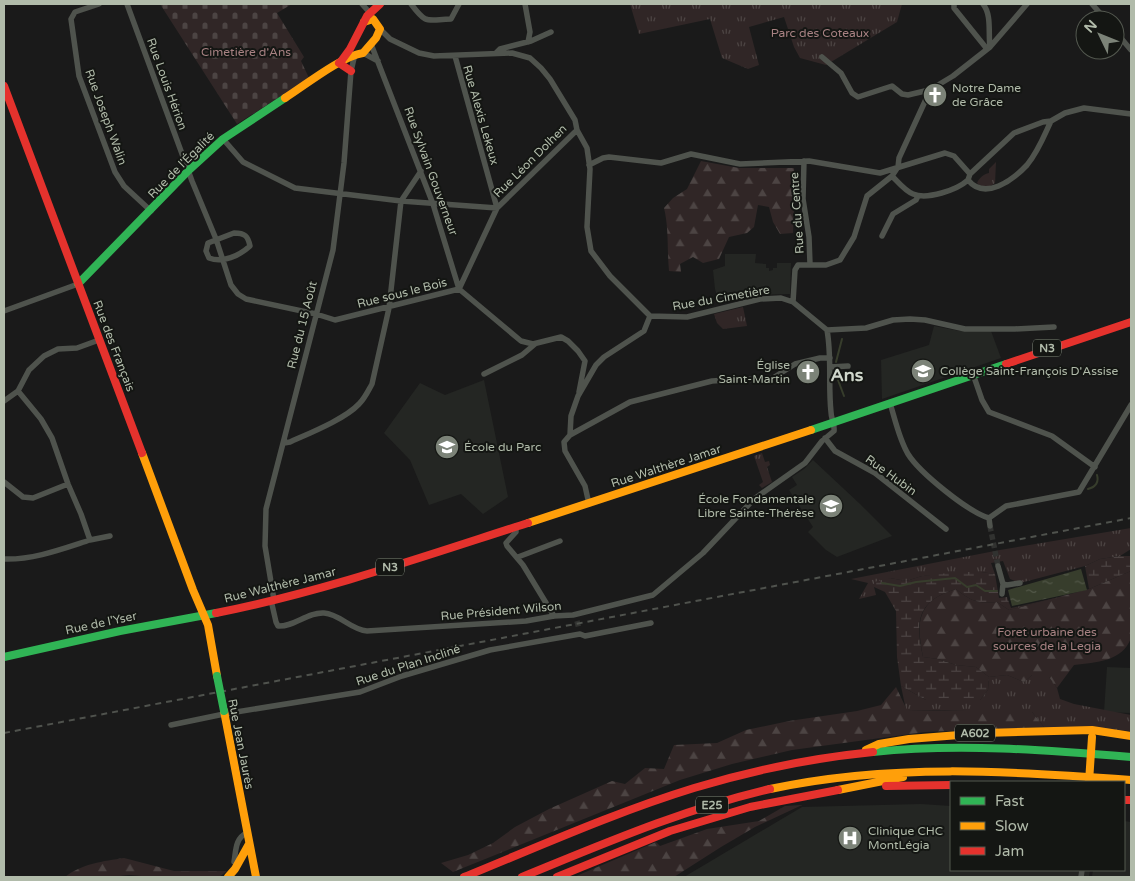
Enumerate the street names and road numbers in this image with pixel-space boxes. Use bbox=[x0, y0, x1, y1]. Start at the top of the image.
street label: Rue Louis Hérion bbox=[144, 36, 190, 132]
street label: Rue Alexis Lekeux bbox=[460, 63, 502, 167]
street label: Rue Joseph Walin bbox=[82, 67, 130, 167]
street label: Rue Sylvain Gouverneur bbox=[401, 105, 461, 238]
street label: Rue Léon Dolhen bbox=[491, 122, 569, 200]
street label: Rue de l'Égalité bbox=[145, 129, 217, 201]
street label: Rue du Centre bbox=[787, 172, 807, 254]
street label: Rue sous le Bois bbox=[356, 275, 449, 311]
street label: Rue du 15 Août bbox=[284, 279, 320, 370]
street label: Rue du Cimetière bbox=[671, 283, 771, 313]
street label: Rue des Français bbox=[90, 298, 138, 394]
road number: N3 bbox=[1033, 339, 1061, 356]
street label: Rue Walthère Jamar bbox=[609, 441, 723, 490]
street label: Rue Hubin bbox=[863, 452, 919, 498]
road number: N3 bbox=[376, 558, 404, 576]
street label: Rue Walthère Jamar bbox=[223, 564, 338, 606]
street label: Rue Président Wilson bbox=[440, 599, 562, 623]
street label: Rue de l'Yser bbox=[64, 609, 138, 637]
street label: Rue du Plan Incliné bbox=[354, 641, 462, 688]
street label: Rue Jean Jaurès bbox=[225, 698, 257, 791]
road number: A602 bbox=[955, 724, 995, 741]
road number: E25 bbox=[696, 796, 728, 814]

